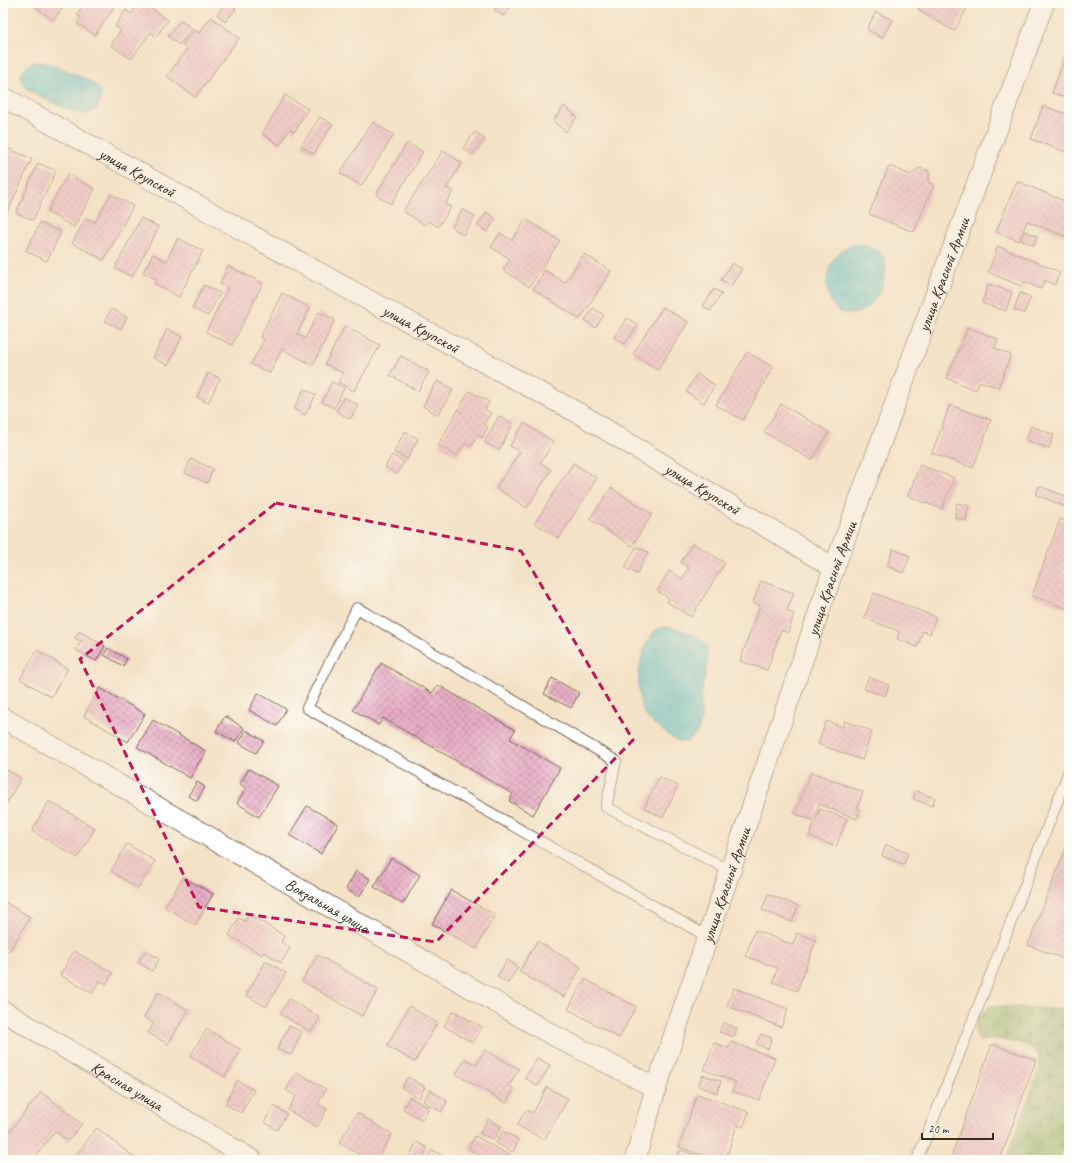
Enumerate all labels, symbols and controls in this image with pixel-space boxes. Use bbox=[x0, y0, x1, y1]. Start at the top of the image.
street label: улица Крупской bbox=[95, 143, 180, 203]
street label: улица Красной Армии bbox=[913, 214, 975, 335]
street label: улица Крупской bbox=[378, 300, 464, 359]
street label: улица Крупской bbox=[660, 458, 745, 520]
street label: улица Красной Армии bbox=[802, 518, 862, 640]
street label: улица Красной Армии bbox=[697, 824, 756, 946]
street label: Вокзальная улица bbox=[282, 874, 374, 939]
street label: Красная улица bbox=[87, 1057, 168, 1116]
scale bar bbox=[922, 1115, 993, 1141]
text: 20 m bbox=[928, 1121, 950, 1137]

